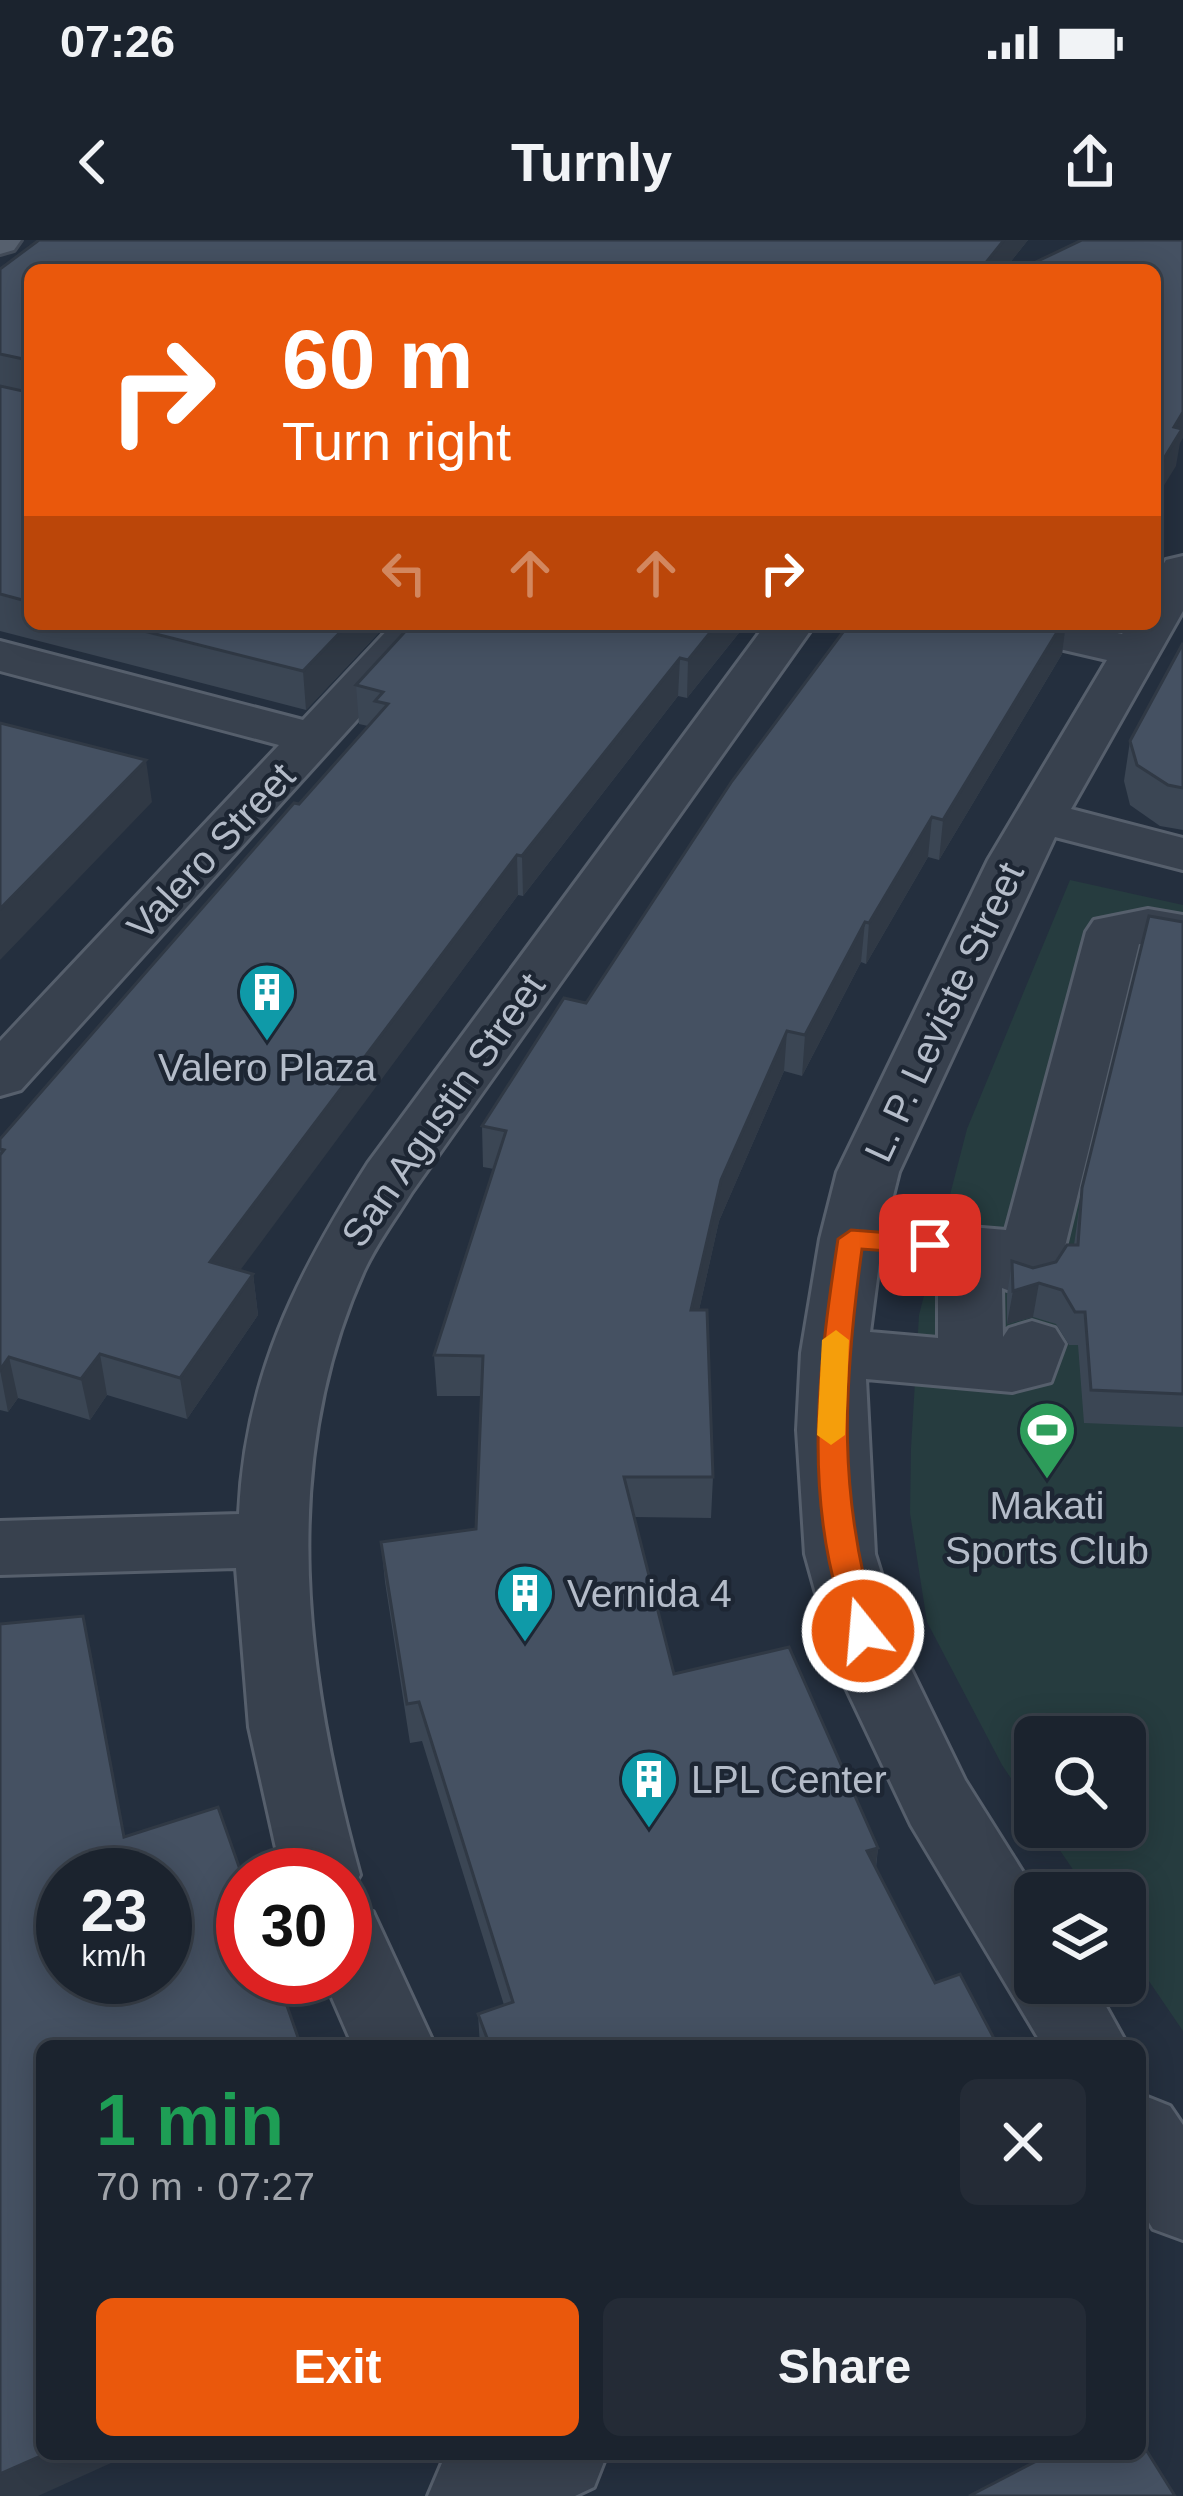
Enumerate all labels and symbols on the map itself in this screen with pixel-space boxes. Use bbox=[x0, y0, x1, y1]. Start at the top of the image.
street label: Valero Street bbox=[119, 754, 303, 948]
street label: L. P. Leviste Street bbox=[856, 856, 1032, 1168]
building icon: Valero Plaza bbox=[236, 961, 298, 1043]
street label: San Agustin Street bbox=[333, 965, 553, 1255]
place label: Valero Plaza bbox=[158, 1046, 376, 1089]
pin bbox=[879, 1194, 981, 1296]
sports icon: Makati Sports Club bbox=[1016, 1399, 1078, 1481]
place label: Makati Sports Club bbox=[945, 1484, 1149, 1572]
building icon: Vernida 4 bbox=[494, 1562, 556, 1644]
position arrow bbox=[800, 1568, 926, 1694]
place label: Vernida 4 bbox=[567, 1572, 732, 1615]
building icon: LPL Center bbox=[618, 1748, 680, 1830]
place label: LPL Center bbox=[691, 1758, 887, 1801]
speed limit sign: 30 bbox=[216, 1848, 372, 2004]

